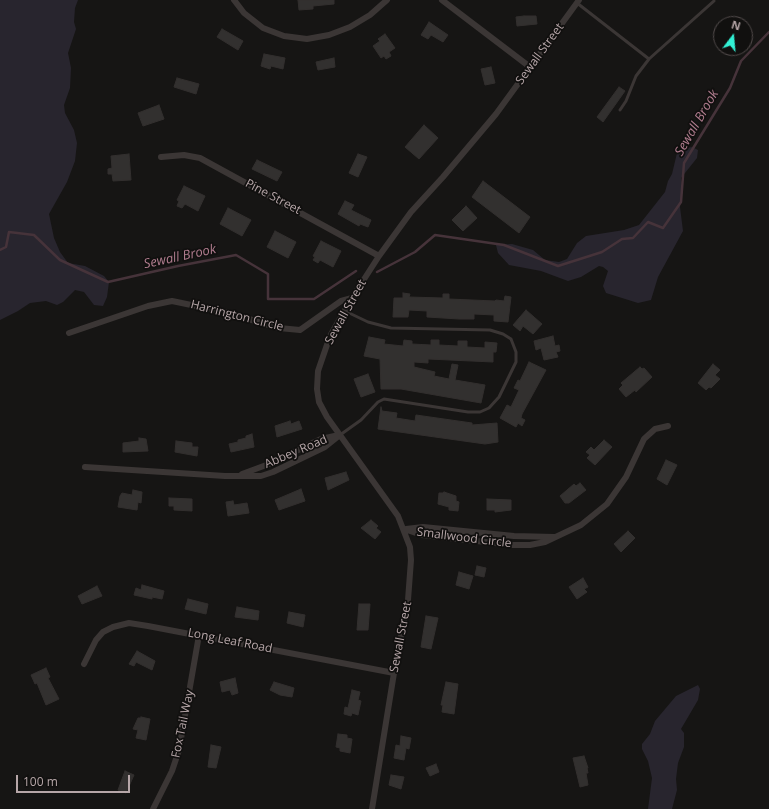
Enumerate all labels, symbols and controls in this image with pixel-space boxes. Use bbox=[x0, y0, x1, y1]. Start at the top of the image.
north arrow bbox=[713, 16, 753, 56]
text: N bbox=[730, 16, 743, 33]
street label: Sewall Street bbox=[513, 21, 567, 87]
water label: Sewall Brook bbox=[672, 87, 722, 159]
street label: Pine Street bbox=[243, 176, 303, 218]
water label: Sewall Brook bbox=[142, 242, 218, 272]
street label: Sewall Street bbox=[322, 277, 370, 347]
street label: Harrington Circle bbox=[189, 297, 285, 335]
street label: Abbey Road bbox=[262, 432, 330, 472]
street label: Smallwood Circle bbox=[416, 525, 512, 551]
street label: Sewall Street bbox=[387, 600, 415, 674]
street label: Long Leaf Road bbox=[186, 626, 274, 656]
street label: Fox Tail Way bbox=[169, 689, 197, 759]
scale bar bbox=[18, 767, 132, 793]
text: 100 m bbox=[23, 773, 58, 790]

